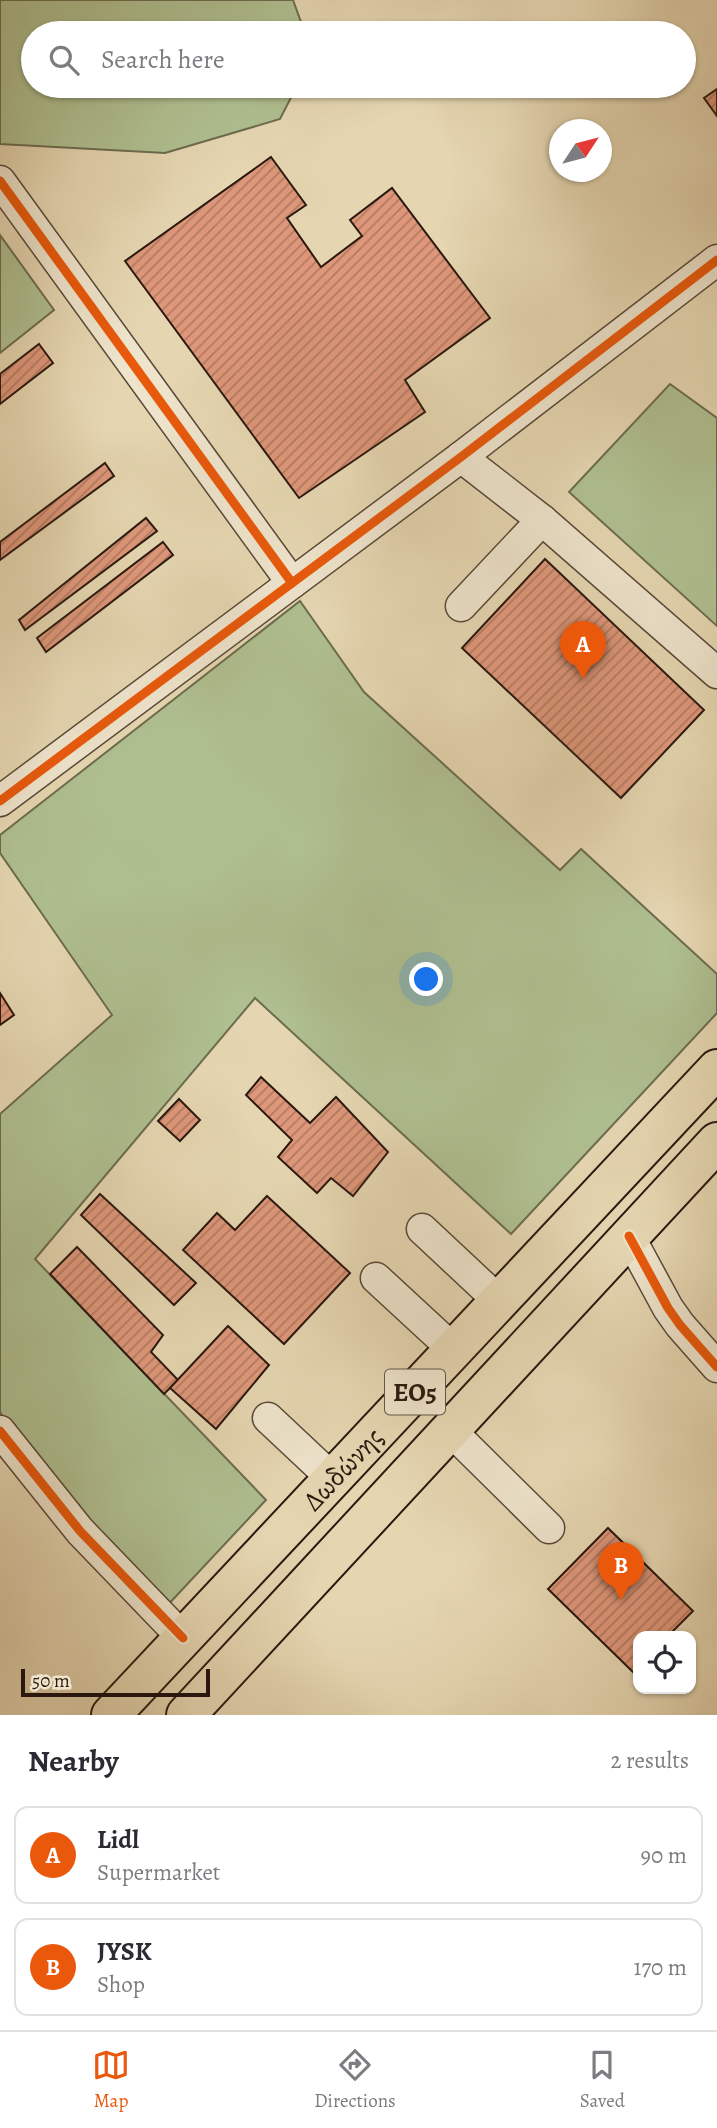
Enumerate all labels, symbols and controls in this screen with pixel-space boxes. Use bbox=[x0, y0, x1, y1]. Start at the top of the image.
search box bbox=[21, 21, 696, 98]
icon: search bbox=[45, 41, 83, 79]
text: Search here bbox=[101, 42, 225, 77]
north arrow bbox=[549, 119, 612, 182]
pin: A bbox=[560, 621, 606, 679]
your location bbox=[409, 962, 443, 996]
road number: ΕΟ5 bbox=[385, 1370, 445, 1414]
street label: Δωδώνης bbox=[294, 1419, 392, 1519]
pin: B bbox=[598, 1542, 644, 1600]
map controls bbox=[633, 1631, 696, 1694]
button: locate bbox=[633, 1631, 696, 1694]
scale bar bbox=[21, 1666, 210, 1698]
text: 50 m bbox=[32, 1668, 70, 1694]
text: Nearby bbox=[28, 1741, 119, 1781]
text: 2 results bbox=[611, 1745, 689, 1776]
text: Lidl bbox=[97, 1822, 139, 1857]
text: A bbox=[46, 1840, 60, 1871]
text: 90 m bbox=[641, 1840, 687, 1871]
text: Supermarket bbox=[97, 1857, 220, 1888]
text: JYSK bbox=[97, 1934, 152, 1969]
text: B bbox=[46, 1952, 60, 1983]
text: 170 m bbox=[634, 1952, 687, 1983]
text: Shop bbox=[97, 1969, 145, 2000]
tab: Map bbox=[92, 2046, 130, 2114]
tab: Directions bbox=[314, 2046, 396, 2114]
tab: Saved bbox=[580, 2046, 625, 2114]

